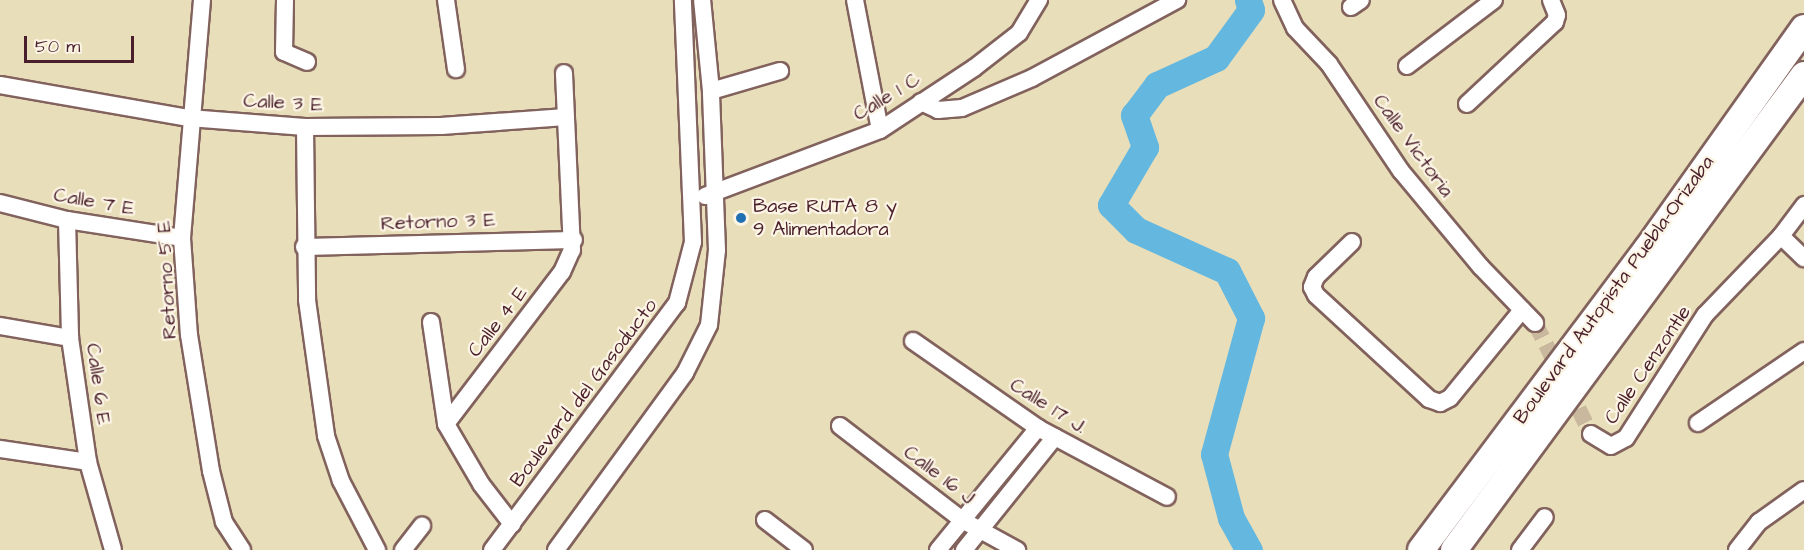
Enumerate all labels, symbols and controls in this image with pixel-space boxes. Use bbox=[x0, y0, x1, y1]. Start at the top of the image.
scale bar bbox=[27, 24, 136, 62]
text: 50 m bbox=[35, 34, 80, 59]
street label: Calle 1 C bbox=[849, 68, 925, 126]
street label: Calle 3 E bbox=[243, 89, 323, 117]
street label: Calle Victoria bbox=[1368, 90, 1458, 202]
street label: Boulevard Autopista Puebla-Orizaba bbox=[1509, 151, 1719, 429]
street label: Calle 7 E bbox=[52, 183, 136, 221]
place label: Base RUTA 8 y 9 Alimentadora bbox=[753, 195, 897, 242]
street label: Retorno 3 E bbox=[380, 208, 496, 236]
marker: Base RUTA 8 y 9 Alimentadora bbox=[734, 211, 748, 225]
street label: Retorno 5 E bbox=[152, 220, 182, 340]
street label: Calle 4 E bbox=[463, 282, 533, 362]
street label: Boulevard del Gasoducto bbox=[505, 294, 663, 492]
street label: Calle Cenzontle bbox=[1600, 301, 1696, 429]
street label: Calle 6 E bbox=[80, 342, 116, 426]
street label: Calle 17 J. bbox=[1005, 373, 1091, 439]
street label: Calle 16 J bbox=[899, 440, 979, 510]

